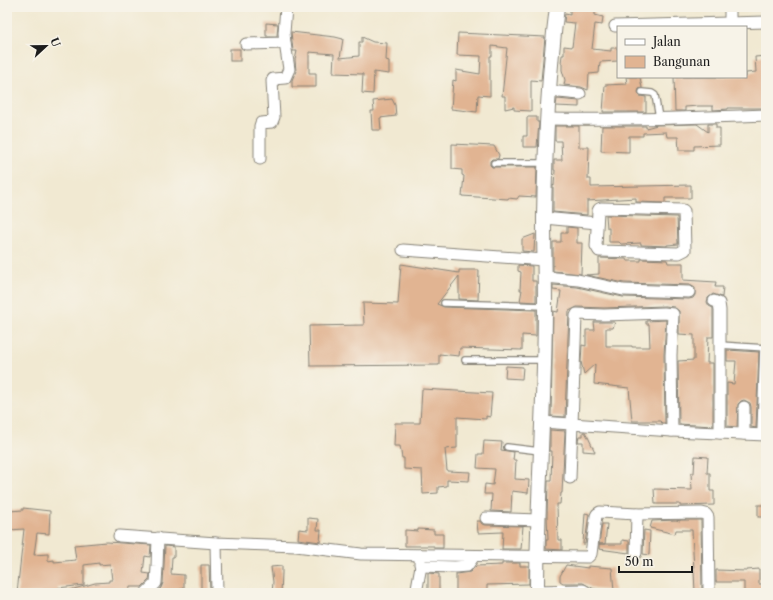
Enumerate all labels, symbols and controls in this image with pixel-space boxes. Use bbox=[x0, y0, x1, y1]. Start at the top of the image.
north arrow bbox=[26, 26, 66, 66]
legend bbox=[617, 26, 747, 78]
text: Jalan bbox=[651, 34, 681, 49]
text: U bbox=[47, 35, 63, 49]
text: Bangunan bbox=[653, 54, 711, 69]
scale bar bbox=[619, 548, 692, 574]
text: 50 m bbox=[625, 554, 654, 569]

